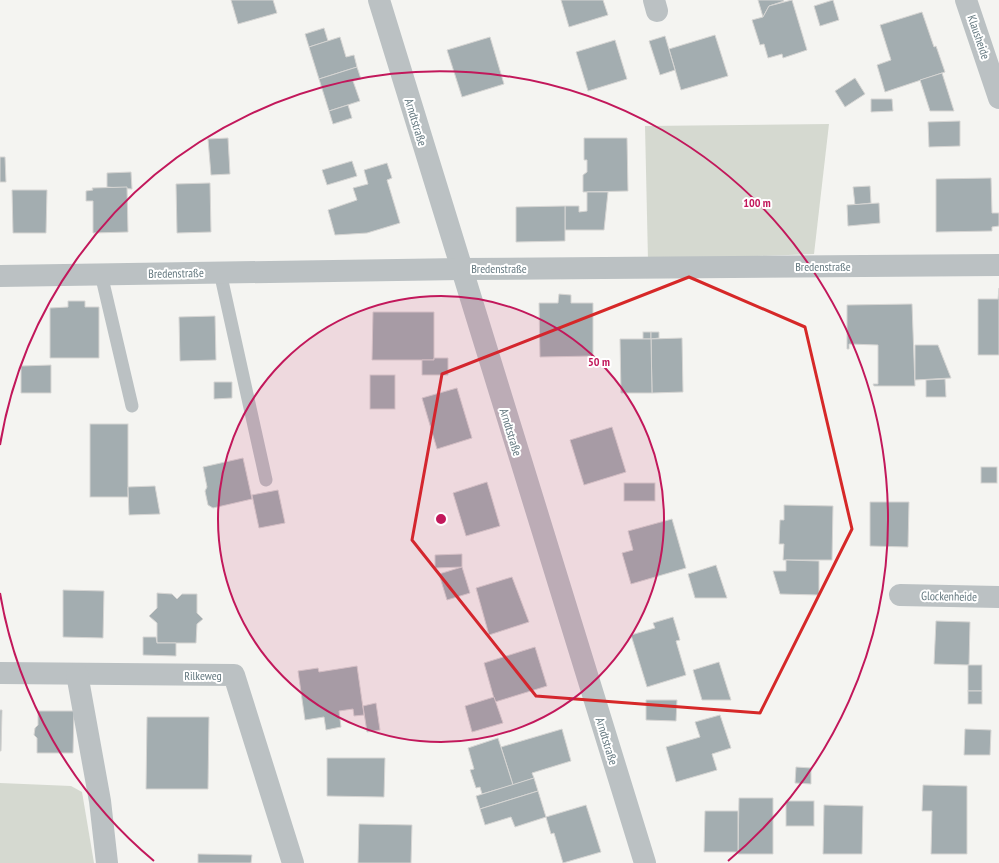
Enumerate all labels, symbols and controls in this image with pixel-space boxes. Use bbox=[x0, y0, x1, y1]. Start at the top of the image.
street label: Klausheide bbox=[964, 13, 994, 61]
street label: Arndtstraße bbox=[402, 96, 430, 148]
text: 100 m bbox=[743, 195, 771, 210]
street label: Bredenstraße bbox=[795, 259, 851, 274]
street label: Bredenstraße bbox=[471, 261, 527, 276]
street label: Bredenstraße bbox=[148, 265, 204, 281]
text: 50 m bbox=[588, 354, 610, 369]
street label: Arndtstraße bbox=[497, 406, 525, 458]
centre of rings bbox=[434, 512, 448, 526]
street label: Glockenheide bbox=[921, 588, 977, 604]
street label: Rilkeweg bbox=[184, 668, 222, 683]
street label: Arndtstraße bbox=[593, 715, 621, 767]

